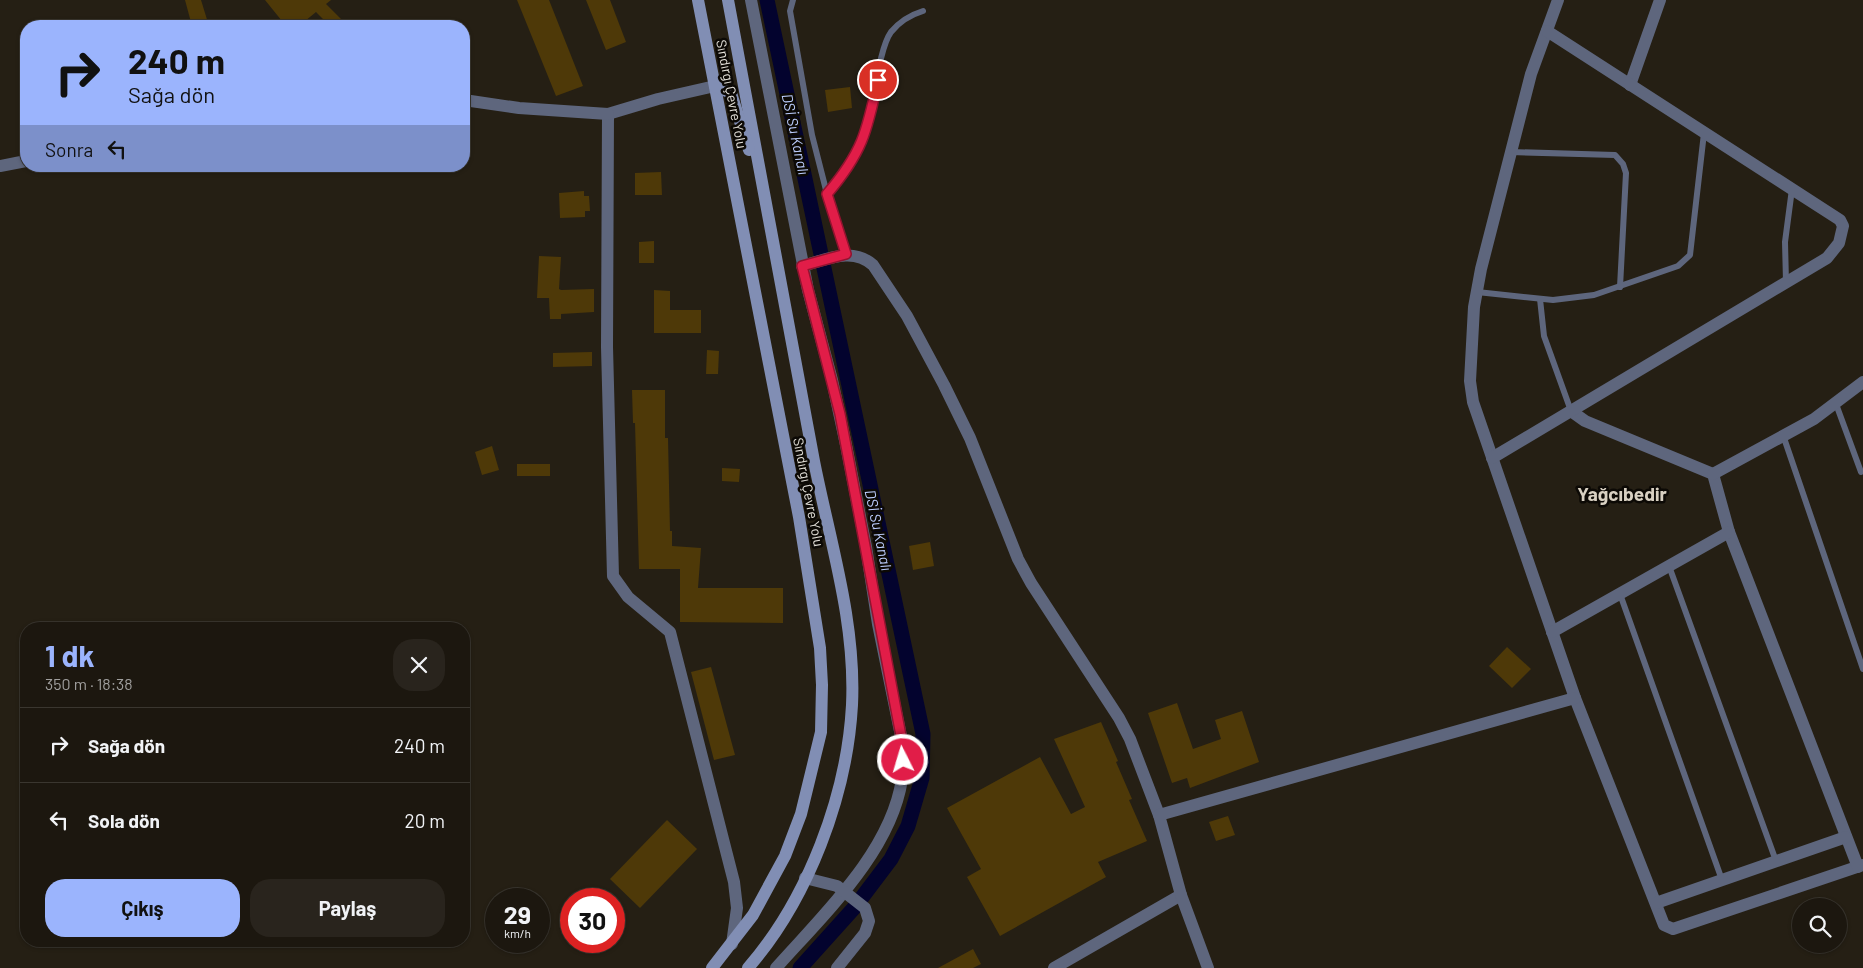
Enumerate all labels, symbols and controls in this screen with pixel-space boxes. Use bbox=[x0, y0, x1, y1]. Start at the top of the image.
street label: Sındırgı Çevre Yolu bbox=[713, 38, 751, 150]
text: 240 m bbox=[128, 39, 225, 81]
icon: right bbox=[45, 40, 110, 105]
pin bbox=[857, 59, 899, 101]
icon: arrive bbox=[864, 66, 892, 94]
text: Sağa dön bbox=[128, 81, 215, 107]
water label: DSİ Su Kanalı bbox=[779, 92, 813, 176]
icon: left bbox=[103, 135, 131, 163]
text: Sonra bbox=[45, 138, 93, 161]
street label: Sındırgı Çevre Yolu bbox=[790, 436, 828, 548]
district label: Yağcıbedir bbox=[1577, 482, 1667, 505]
water label: DSİ Su Kanalı bbox=[862, 488, 896, 572]
text: 1 dk bbox=[45, 637, 95, 673]
button: close bbox=[393, 639, 445, 691]
text: 350 m · 18:38 bbox=[45, 674, 133, 693]
icon: right bbox=[45, 731, 73, 759]
position arrow bbox=[876, 733, 928, 785]
text: Sağa dön bbox=[88, 734, 165, 757]
text: 240 m bbox=[394, 734, 445, 757]
icon: left bbox=[45, 806, 73, 834]
text: Sola dön bbox=[88, 809, 160, 832]
text: 20 m bbox=[405, 809, 445, 832]
button: Çıkış bbox=[45, 879, 240, 937]
button: Paylaş bbox=[250, 879, 445, 937]
speed limit sign: 30 bbox=[560, 888, 625, 953]
map controls bbox=[1792, 898, 1847, 953]
button: search bbox=[1792, 898, 1847, 953]
text: 29 bbox=[504, 899, 531, 929]
text: km/h bbox=[504, 926, 531, 940]

